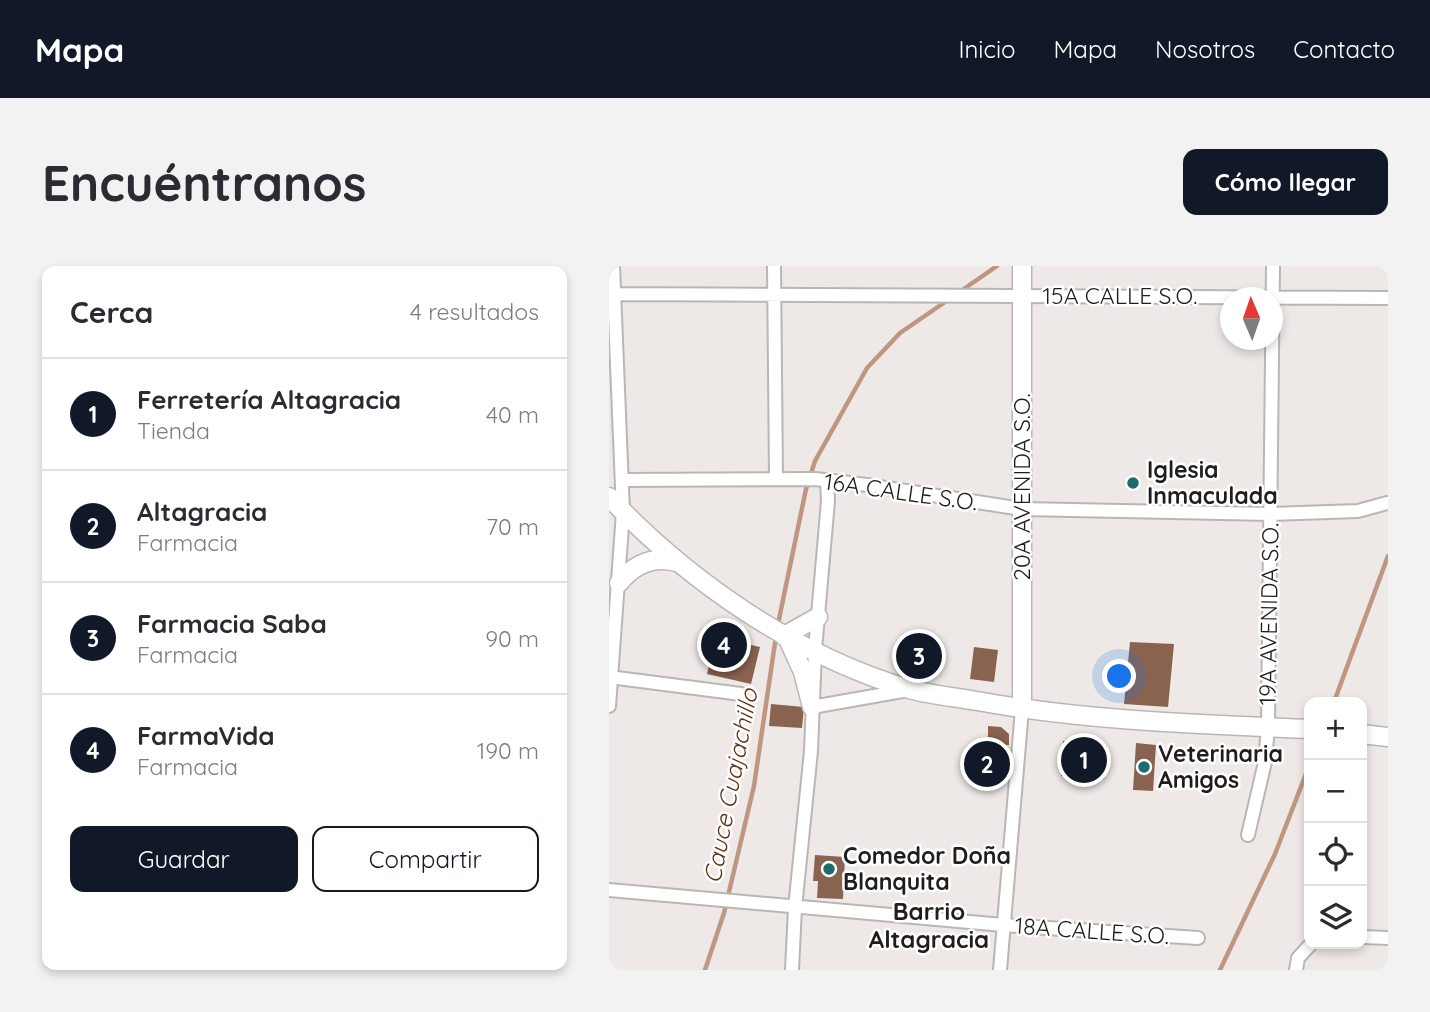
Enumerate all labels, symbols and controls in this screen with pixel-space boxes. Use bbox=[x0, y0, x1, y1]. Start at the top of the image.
text: Mapa bbox=[35, 29, 124, 70]
text: Inicio bbox=[958, 34, 1016, 64]
text: Mapa bbox=[1054, 34, 1117, 64]
text: Nosotros bbox=[1155, 34, 1255, 64]
text: Contacto bbox=[1293, 34, 1395, 64]
button: Cómo llegar bbox=[1183, 149, 1388, 215]
text: Encuéntranos bbox=[42, 152, 366, 213]
street label: 15A CALLE S.O. bbox=[1043, 281, 1197, 310]
north arrow bbox=[1220, 287, 1283, 350]
text: Cerca bbox=[70, 293, 153, 331]
text: 4 resultados bbox=[410, 297, 539, 326]
text: Ferretería Altagracia bbox=[137, 383, 401, 416]
street label: 20A AVENIDA S.O. bbox=[1007, 393, 1036, 581]
text: 1 bbox=[89, 400, 97, 429]
text: 40 m bbox=[486, 400, 539, 429]
text: Tienda bbox=[137, 416, 210, 445]
place label: Iglesia Inmaculada bbox=[1147, 455, 1278, 510]
street label: 16A CALLE S.O. bbox=[822, 466, 980, 517]
marker: Iglesia Inmaculada bbox=[1125, 475, 1141, 491]
text: Altagracia bbox=[137, 495, 267, 528]
text: 2 bbox=[86, 512, 100, 541]
text: 70 m bbox=[486, 512, 539, 541]
street label: 19A AVENIDA S.O. bbox=[1252, 522, 1285, 706]
text: Farmacia bbox=[137, 528, 238, 557]
text: Farmacia Saba bbox=[137, 607, 327, 640]
pin: 4 bbox=[701, 619, 747, 671]
text: 3 bbox=[87, 624, 99, 653]
text: 90 m bbox=[485, 624, 539, 653]
pin: 3 bbox=[896, 630, 942, 682]
text: Farmacia bbox=[137, 640, 238, 669]
your location bbox=[1102, 659, 1136, 693]
water label: Cauce Cuajachillo bbox=[696, 685, 764, 886]
map controls bbox=[1304, 697, 1367, 949]
button: + bbox=[1304, 697, 1367, 760]
text: FarmaVida bbox=[137, 719, 275, 752]
pin: 1 bbox=[1061, 734, 1107, 786]
text: 4 bbox=[86, 736, 100, 765]
text: 190 m bbox=[477, 736, 539, 765]
pin: 2 bbox=[964, 738, 1010, 790]
place label: Veterinaria Amigos bbox=[1158, 739, 1283, 794]
text: Farmacia bbox=[137, 752, 238, 781]
marker: Veterinaria Amigos bbox=[1136, 759, 1152, 775]
button: − bbox=[1304, 760, 1367, 823]
button: locate bbox=[1304, 823, 1367, 886]
button: Guardar bbox=[70, 826, 298, 892]
button: Compartir bbox=[312, 826, 539, 892]
place label: Comedor Doña Blanquita bbox=[843, 841, 1011, 896]
marker: Comedor Doña Blanquita bbox=[821, 861, 837, 877]
button: layers bbox=[1304, 886, 1367, 949]
district label: Barrio Altagracia bbox=[869, 896, 989, 954]
street label: 18A CALLE S.O. bbox=[1014, 911, 1170, 950]

